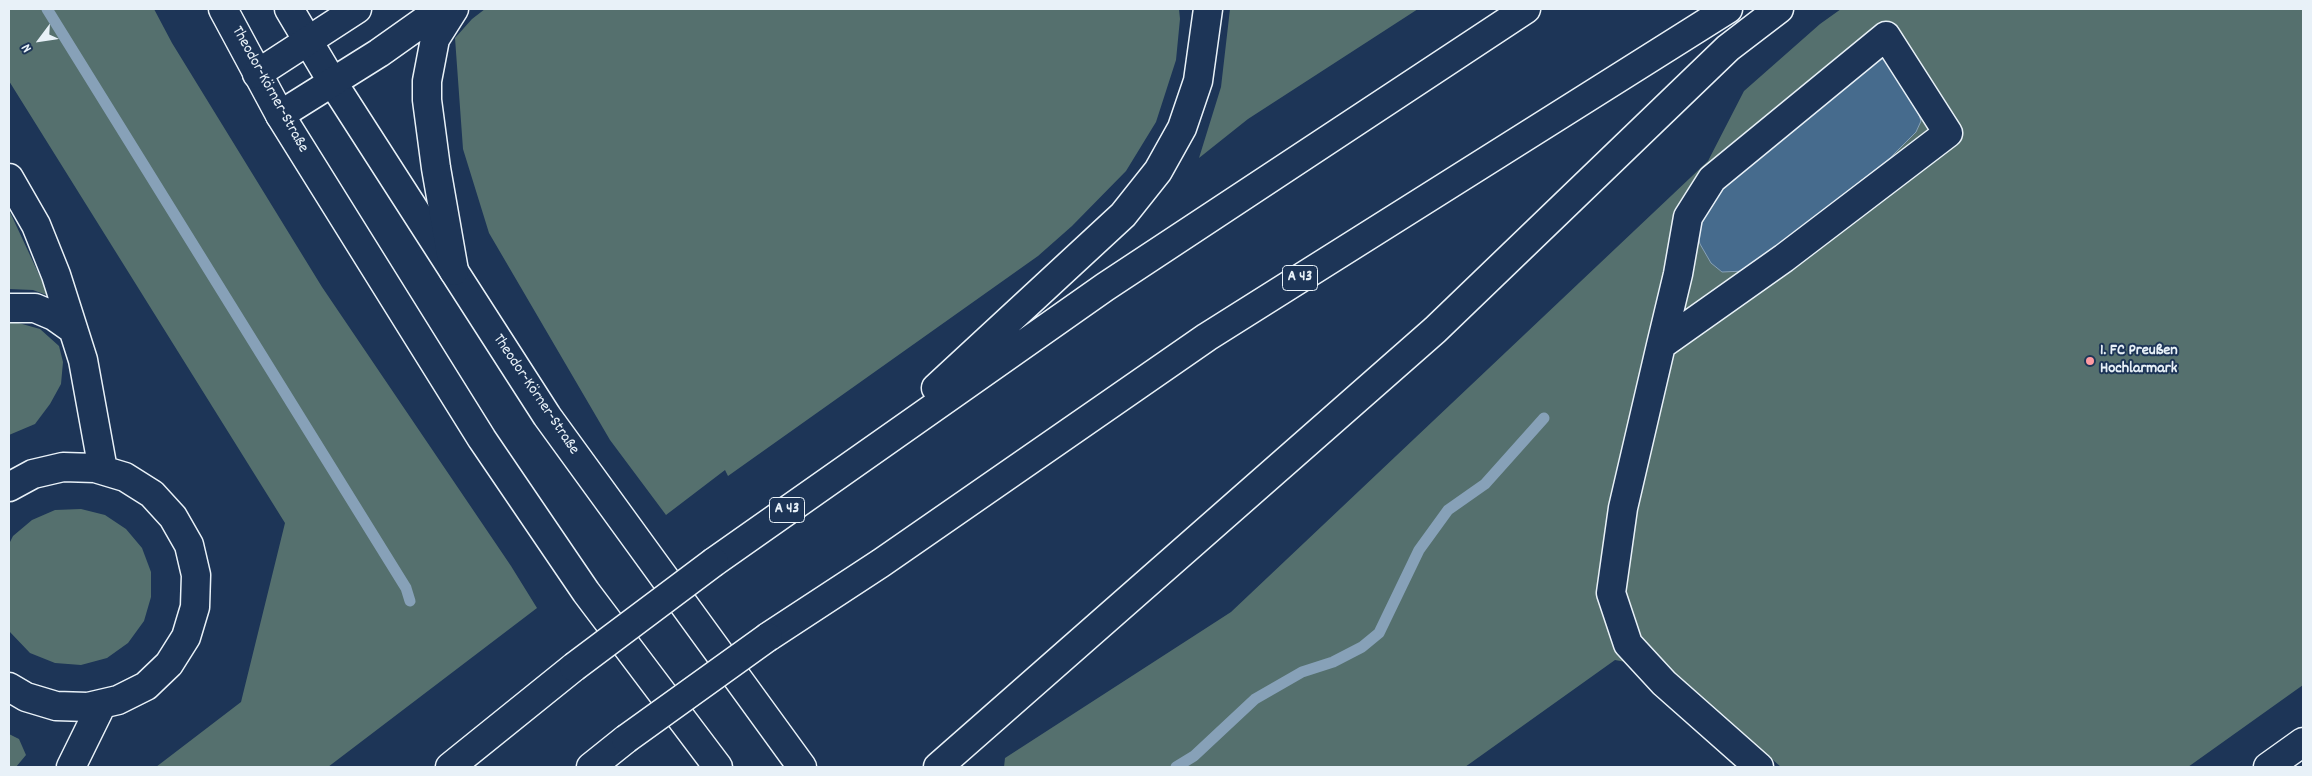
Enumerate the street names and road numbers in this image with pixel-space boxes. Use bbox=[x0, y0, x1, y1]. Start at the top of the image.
street label: Theodor-Körner-Straße bbox=[226, 24, 312, 156]
road number: A 43 bbox=[1282, 266, 1318, 290]
street label: Theodor-Körner-Straße bbox=[488, 331, 582, 459]
road number: A 43 bbox=[770, 498, 804, 522]

